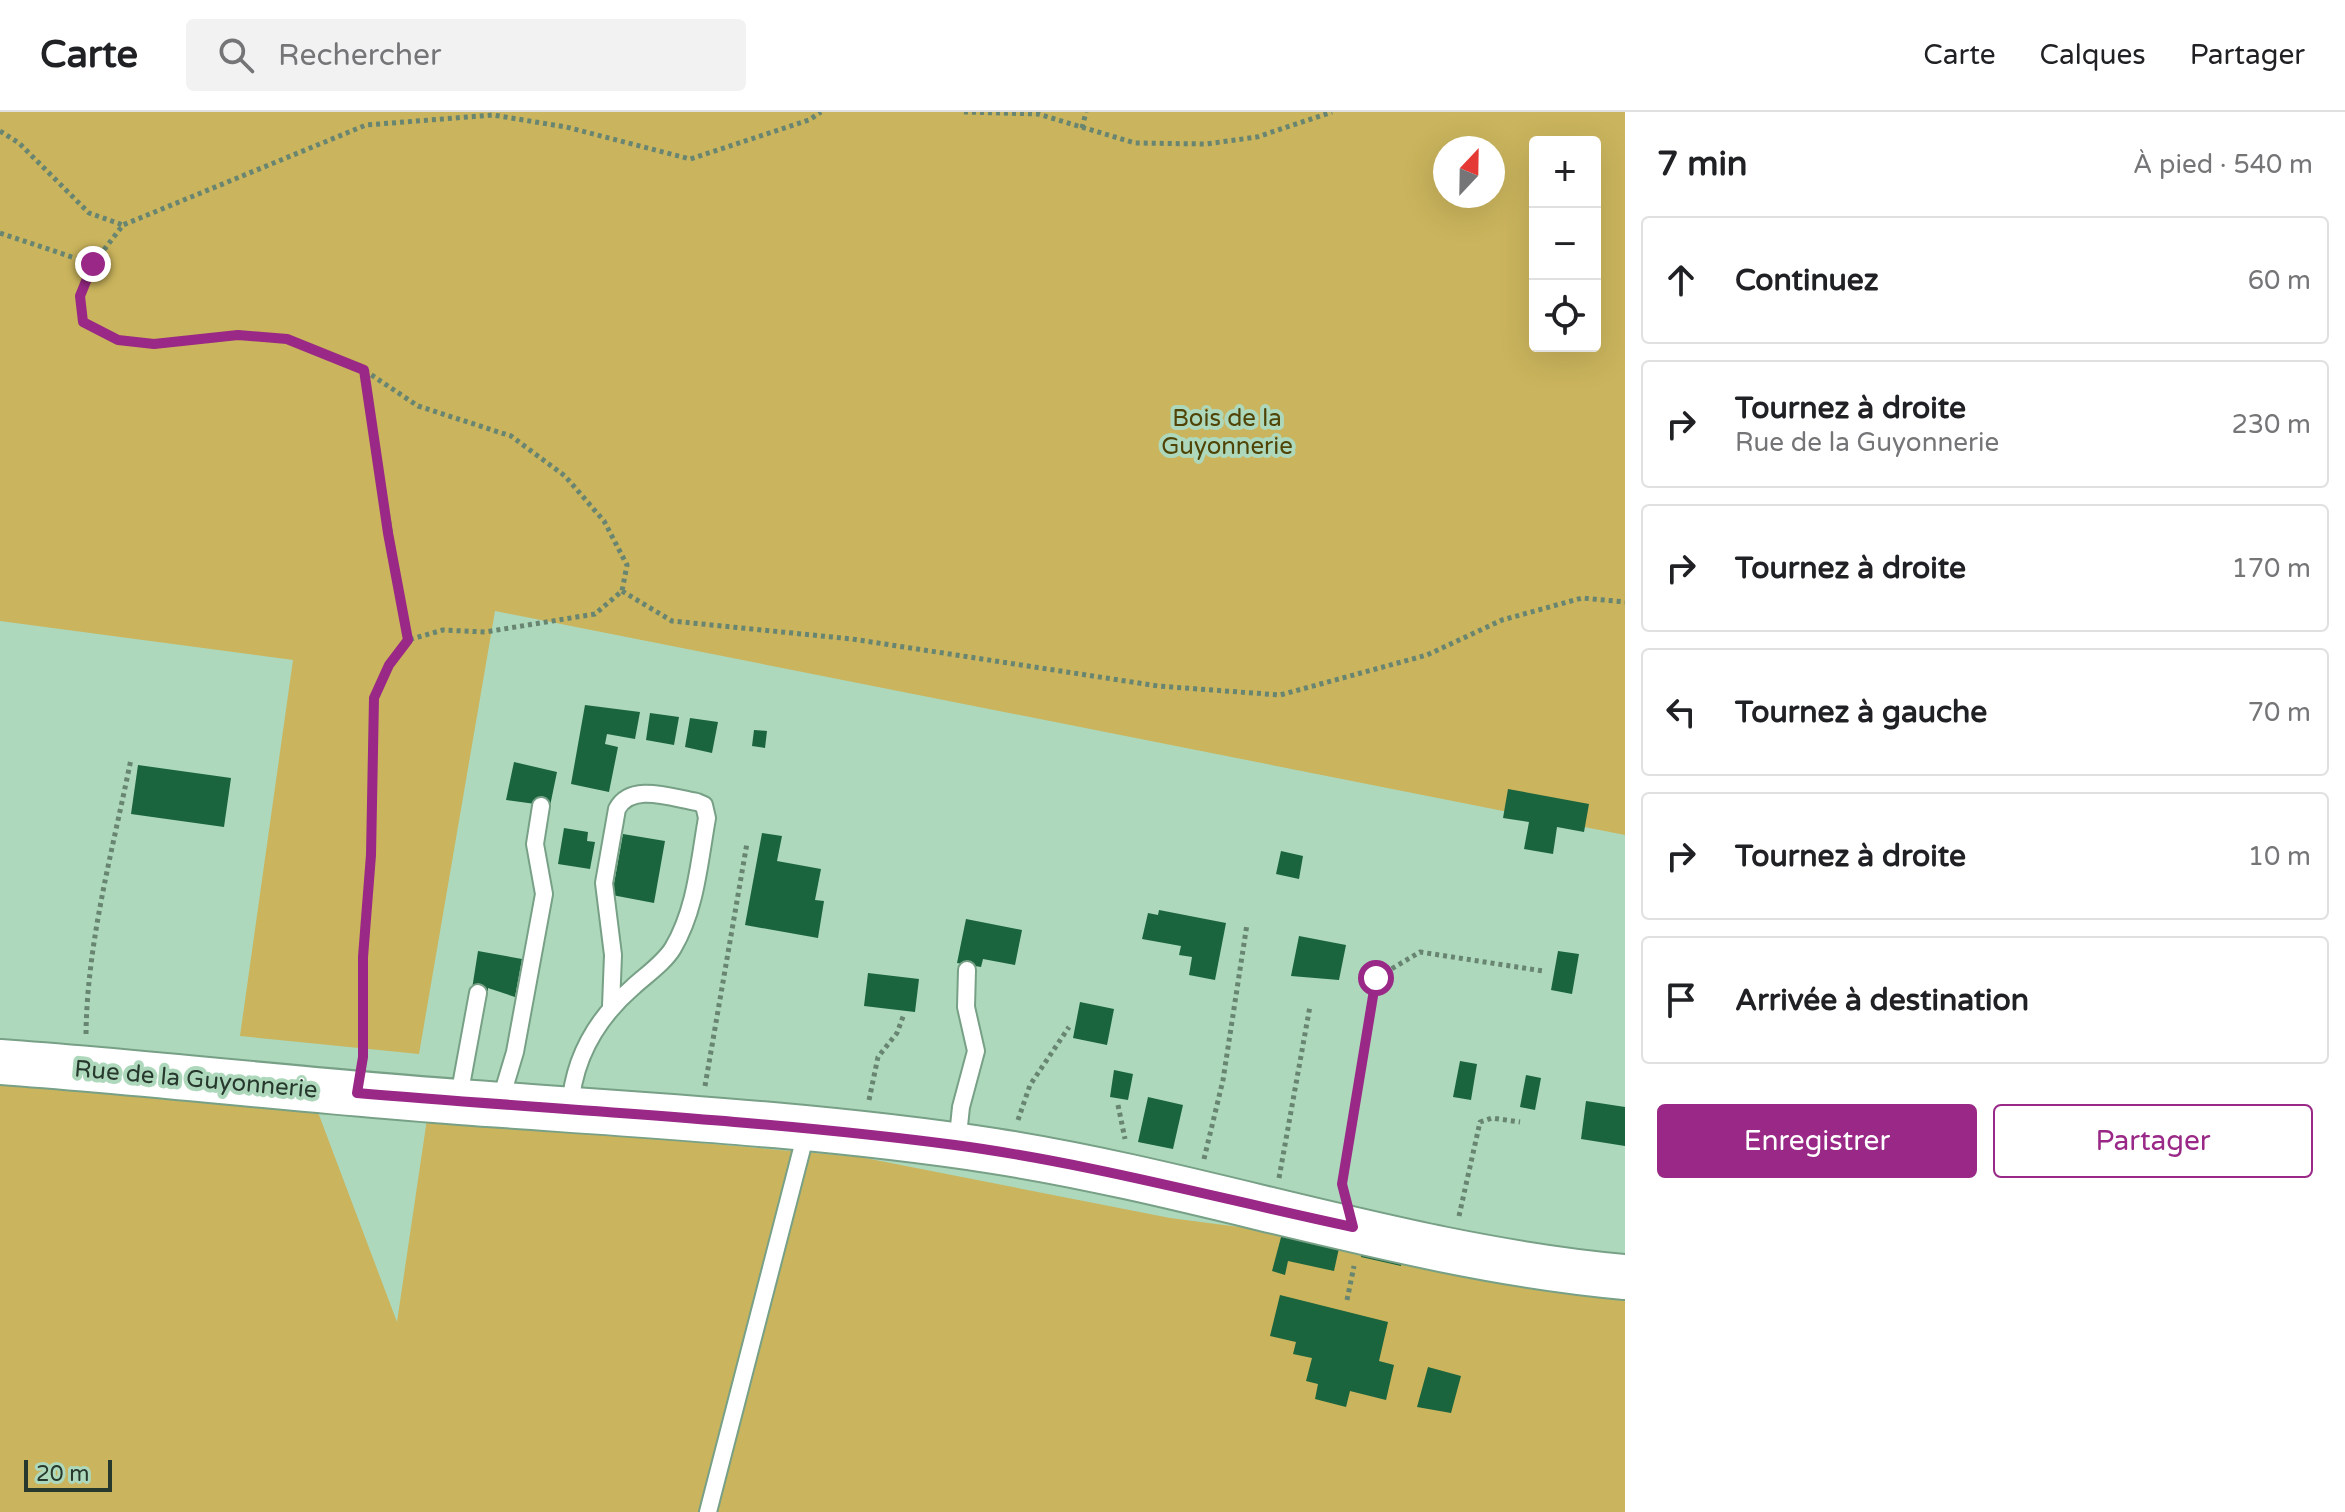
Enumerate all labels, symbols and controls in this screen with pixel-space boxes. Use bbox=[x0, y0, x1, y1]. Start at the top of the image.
search box bbox=[186, 19, 746, 91]
text: Carte bbox=[40, 32, 138, 78]
icon: search bbox=[214, 33, 258, 77]
text: Rechercher bbox=[278, 37, 441, 74]
text: Carte bbox=[1923, 38, 1996, 72]
text: Calques bbox=[2040, 38, 2146, 72]
text: Partager bbox=[2190, 38, 2305, 72]
north arrow bbox=[1433, 136, 1505, 208]
map controls bbox=[1529, 136, 1601, 352]
button: + bbox=[1529, 136, 1601, 208]
text: 7 min bbox=[1657, 144, 1748, 185]
text: À pied · 540 m bbox=[2133, 149, 2313, 180]
button: − bbox=[1529, 208, 1601, 280]
route end bbox=[75, 246, 111, 282]
icon: ahead bbox=[1659, 258, 1703, 302]
text: Continuez bbox=[1735, 262, 1879, 299]
text: 60 m bbox=[2248, 265, 2311, 296]
button: locate bbox=[1529, 280, 1601, 352]
text: Tournez à droite bbox=[1735, 390, 1966, 427]
icon: right bbox=[1659, 402, 1703, 446]
park label: Bois de la Guyonnerie bbox=[1161, 404, 1293, 461]
text: 230 m bbox=[2231, 409, 2311, 440]
text: Rue de la Guyonnerie bbox=[1735, 427, 1999, 458]
icon: right bbox=[1659, 546, 1703, 590]
text: Tournez à droite bbox=[1735, 550, 1966, 587]
text: 170 m bbox=[2231, 553, 2311, 584]
icon: left bbox=[1659, 690, 1703, 734]
text: Tournez à gauche bbox=[1735, 694, 1987, 731]
text: 70 m bbox=[2248, 697, 2311, 728]
icon: right bbox=[1659, 834, 1703, 878]
text: Tournez à droite bbox=[1735, 838, 1966, 875]
text: 10 m bbox=[2248, 841, 2311, 872]
route start bbox=[1358, 960, 1394, 996]
icon: arrive bbox=[1659, 978, 1703, 1022]
text: Arrivée à destination bbox=[1735, 982, 2029, 1019]
street label: Rue de la Guyonnerie bbox=[73, 1054, 319, 1105]
button: Enregistrer bbox=[1657, 1104, 1977, 1178]
button: Partager bbox=[1993, 1104, 2313, 1178]
scale bar bbox=[24, 1456, 112, 1492]
text: 20 m bbox=[36, 1461, 90, 1487]

